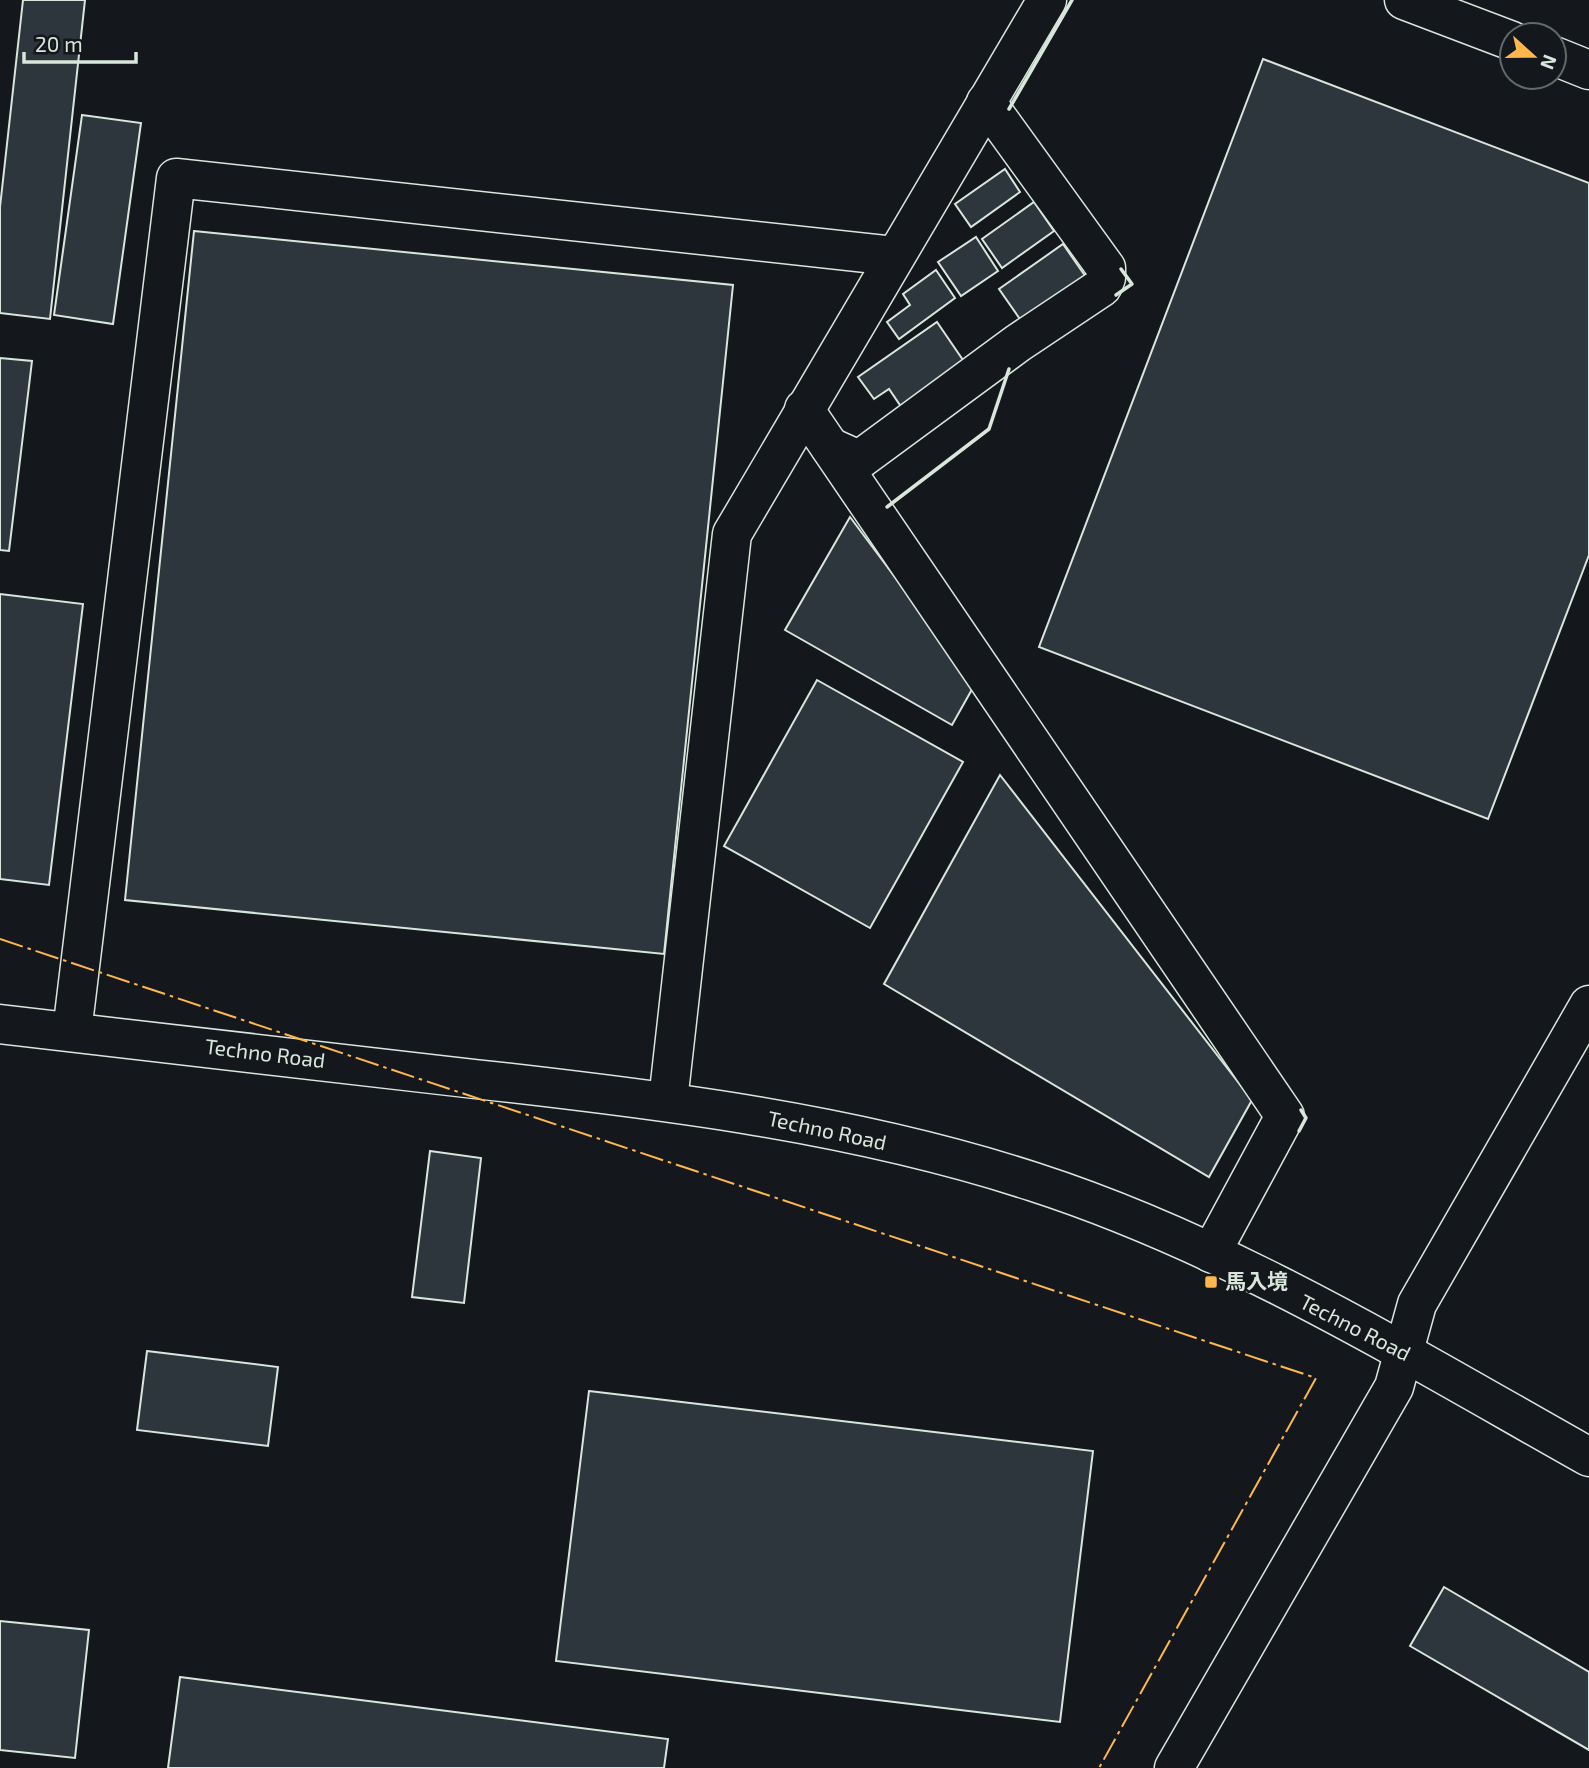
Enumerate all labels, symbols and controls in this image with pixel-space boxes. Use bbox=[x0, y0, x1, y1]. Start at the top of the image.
scale bar bbox=[24, 21, 136, 65]
north arrow bbox=[1498, 21, 1568, 91]
text: 20 m bbox=[35, 31, 83, 56]
text: N bbox=[1536, 52, 1563, 73]
street label: Techno Road bbox=[204, 1033, 327, 1072]
street label: Techno Road bbox=[766, 1105, 889, 1154]
place label: 馬入境 bbox=[1225, 1268, 1288, 1293]
marker: 馬入境 bbox=[1203, 1274, 1219, 1290]
street label: Techno Road bbox=[1296, 1288, 1415, 1365]

